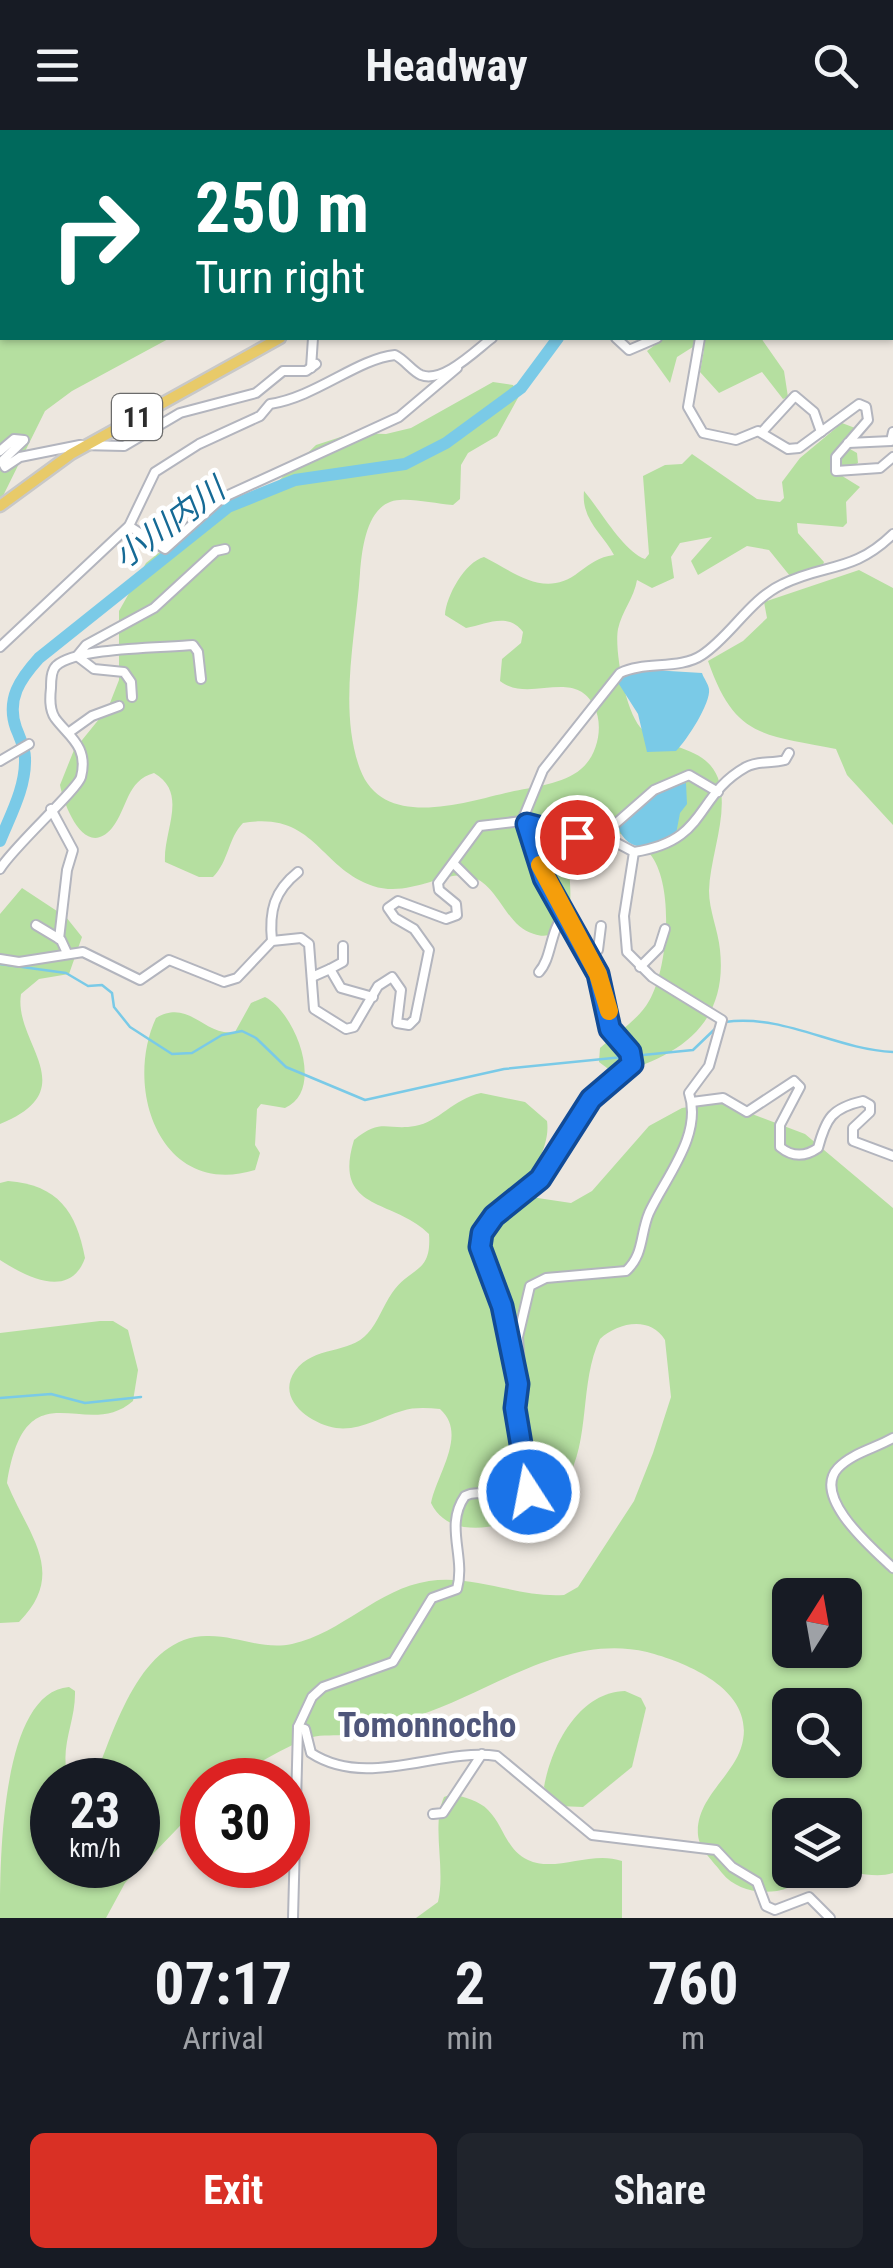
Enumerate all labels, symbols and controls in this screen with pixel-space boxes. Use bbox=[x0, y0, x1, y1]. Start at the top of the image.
icon: menu bbox=[30, 38, 85, 93]
icon: search bbox=[808, 38, 863, 93]
text: Headway bbox=[365, 39, 528, 92]
text: 250 m bbox=[195, 167, 369, 249]
icon: right bbox=[30, 170, 160, 300]
text: Turn right bbox=[195, 251, 365, 304]
road number: 11 bbox=[112, 394, 162, 440]
water label: 小川内川 bbox=[106, 468, 234, 576]
pin bbox=[535, 795, 620, 880]
icon: arrive bbox=[550, 810, 605, 865]
position arrow bbox=[477, 1440, 581, 1544]
north arrow bbox=[772, 1578, 862, 1668]
map controls bbox=[772, 1578, 862, 1888]
button: search bbox=[772, 1688, 862, 1778]
district label: Tomonnocho bbox=[338, 1705, 516, 1746]
speed limit sign: 30 bbox=[180, 1758, 310, 1888]
text: 23 bbox=[70, 1782, 120, 1840]
button: layers bbox=[772, 1798, 862, 1888]
text: km/h bbox=[69, 1834, 121, 1863]
text: 07:17 bbox=[154, 1948, 292, 2019]
text: 2 bbox=[455, 1948, 485, 2019]
text: 760 bbox=[648, 1948, 739, 2019]
text: Arrival bbox=[182, 2019, 264, 2057]
text: min bbox=[446, 2019, 493, 2057]
text: m bbox=[681, 2019, 705, 2057]
button: Exit bbox=[30, 2133, 437, 2248]
button: Share bbox=[457, 2133, 863, 2248]

